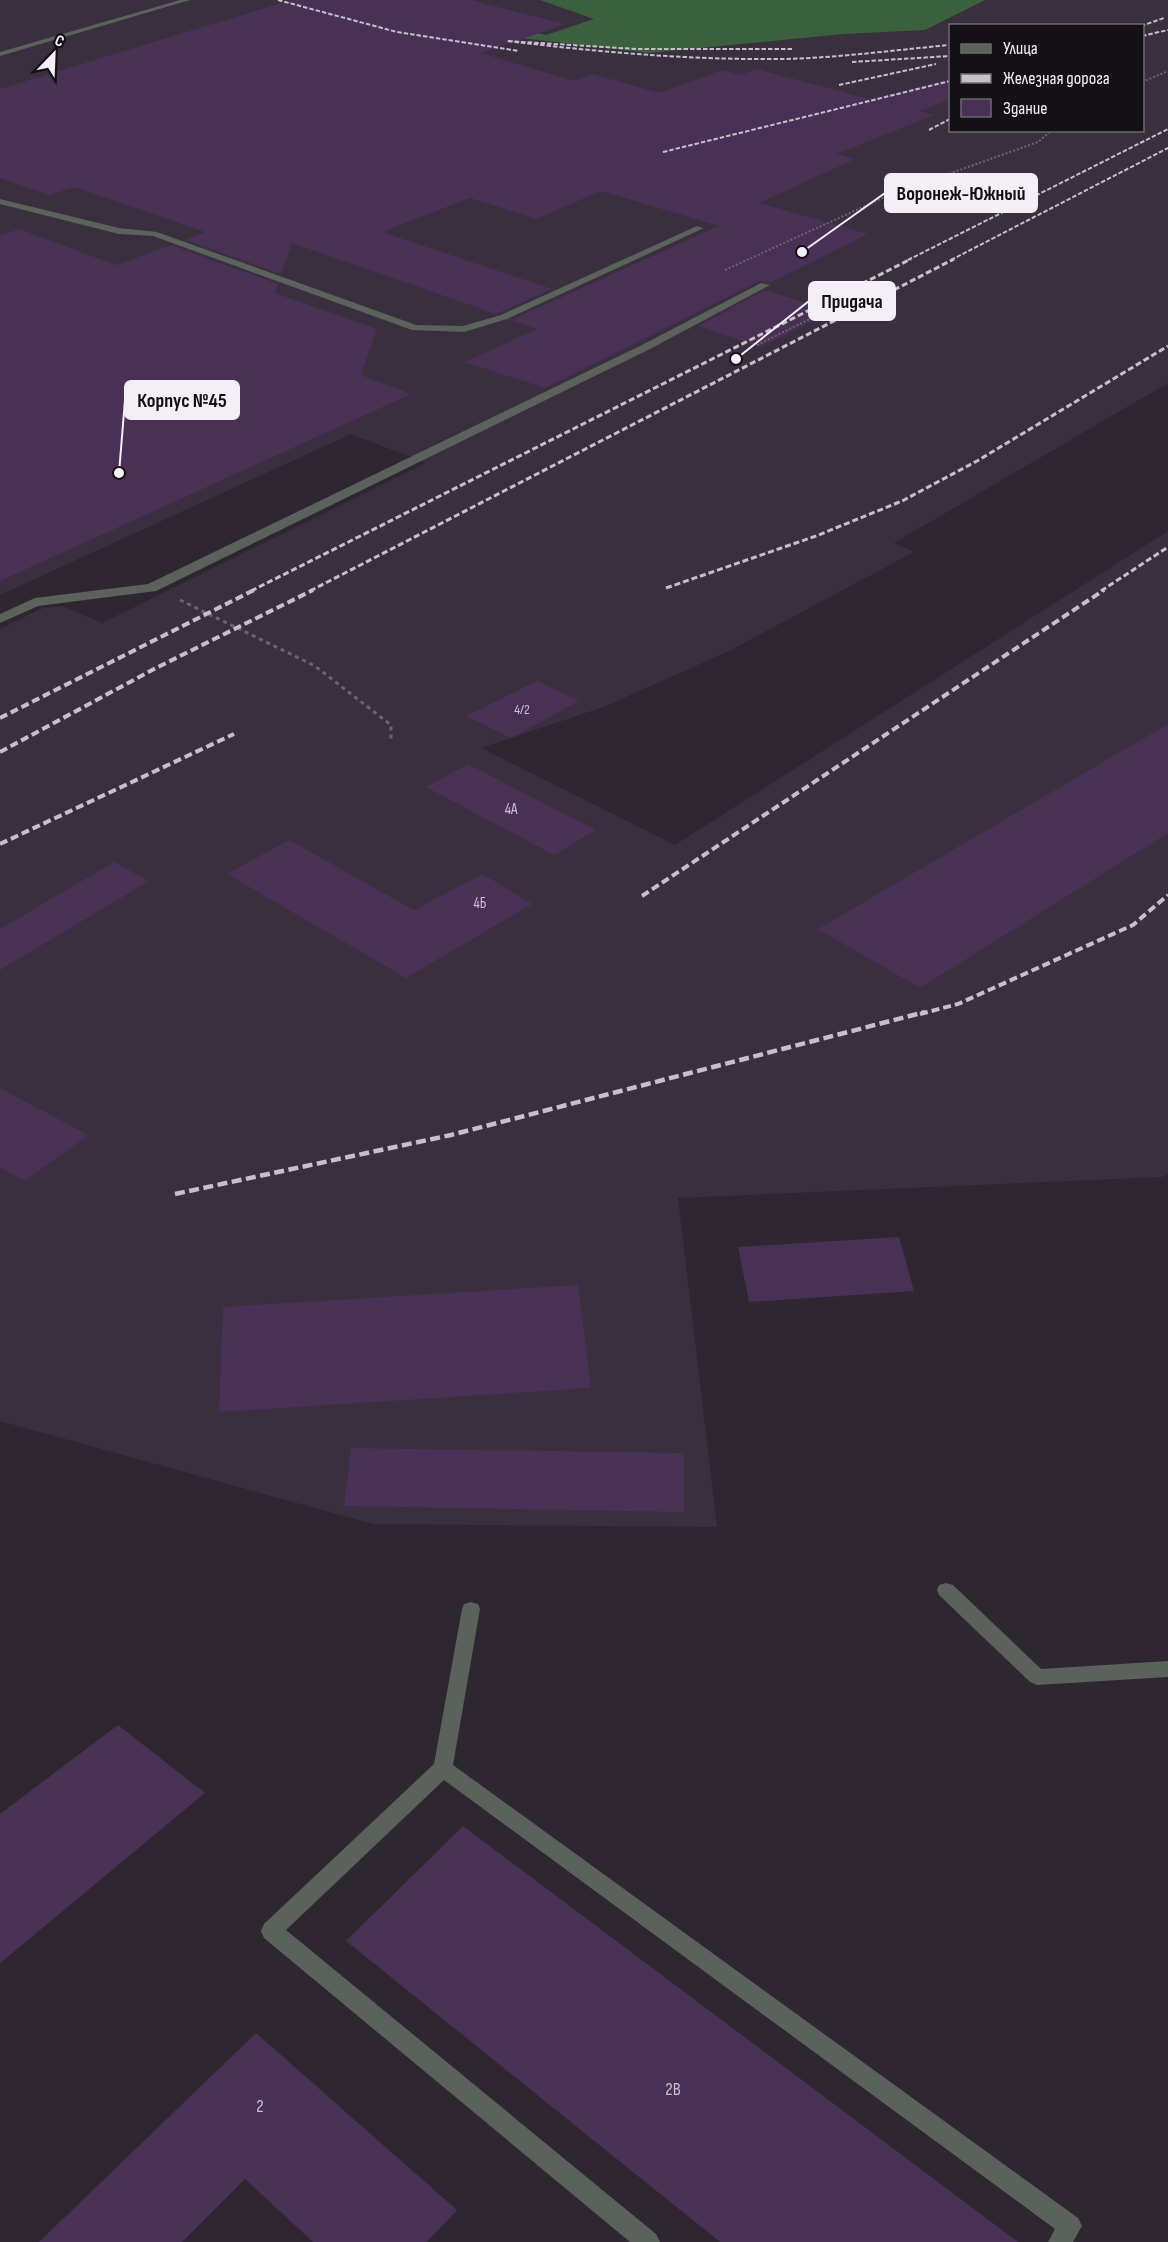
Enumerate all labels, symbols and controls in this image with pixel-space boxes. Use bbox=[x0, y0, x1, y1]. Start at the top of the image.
north arrow bbox=[24, 24, 84, 84]
legend bbox=[949, 24, 1144, 132]
text: С bbox=[52, 31, 67, 52]
text: Улица bbox=[1003, 38, 1038, 59]
text: Железная дорога bbox=[1003, 68, 1110, 89]
text: Здание bbox=[1003, 98, 1048, 119]
callout: Воронеж-Южный bbox=[885, 174, 1037, 212]
text: Воронеж-Южный bbox=[897, 182, 1025, 206]
callout: Придача bbox=[809, 282, 895, 320]
text: Придача bbox=[821, 290, 883, 314]
callout: Корпус №45 bbox=[125, 381, 239, 419]
text: Корпус №45 bbox=[137, 389, 227, 413]
house number: 4/2 bbox=[514, 701, 530, 718]
house number: 4А bbox=[505, 800, 518, 819]
house number: 4Б bbox=[474, 894, 487, 913]
house number: 2В bbox=[665, 2079, 681, 2100]
house number: 2 bbox=[256, 2096, 264, 2117]

